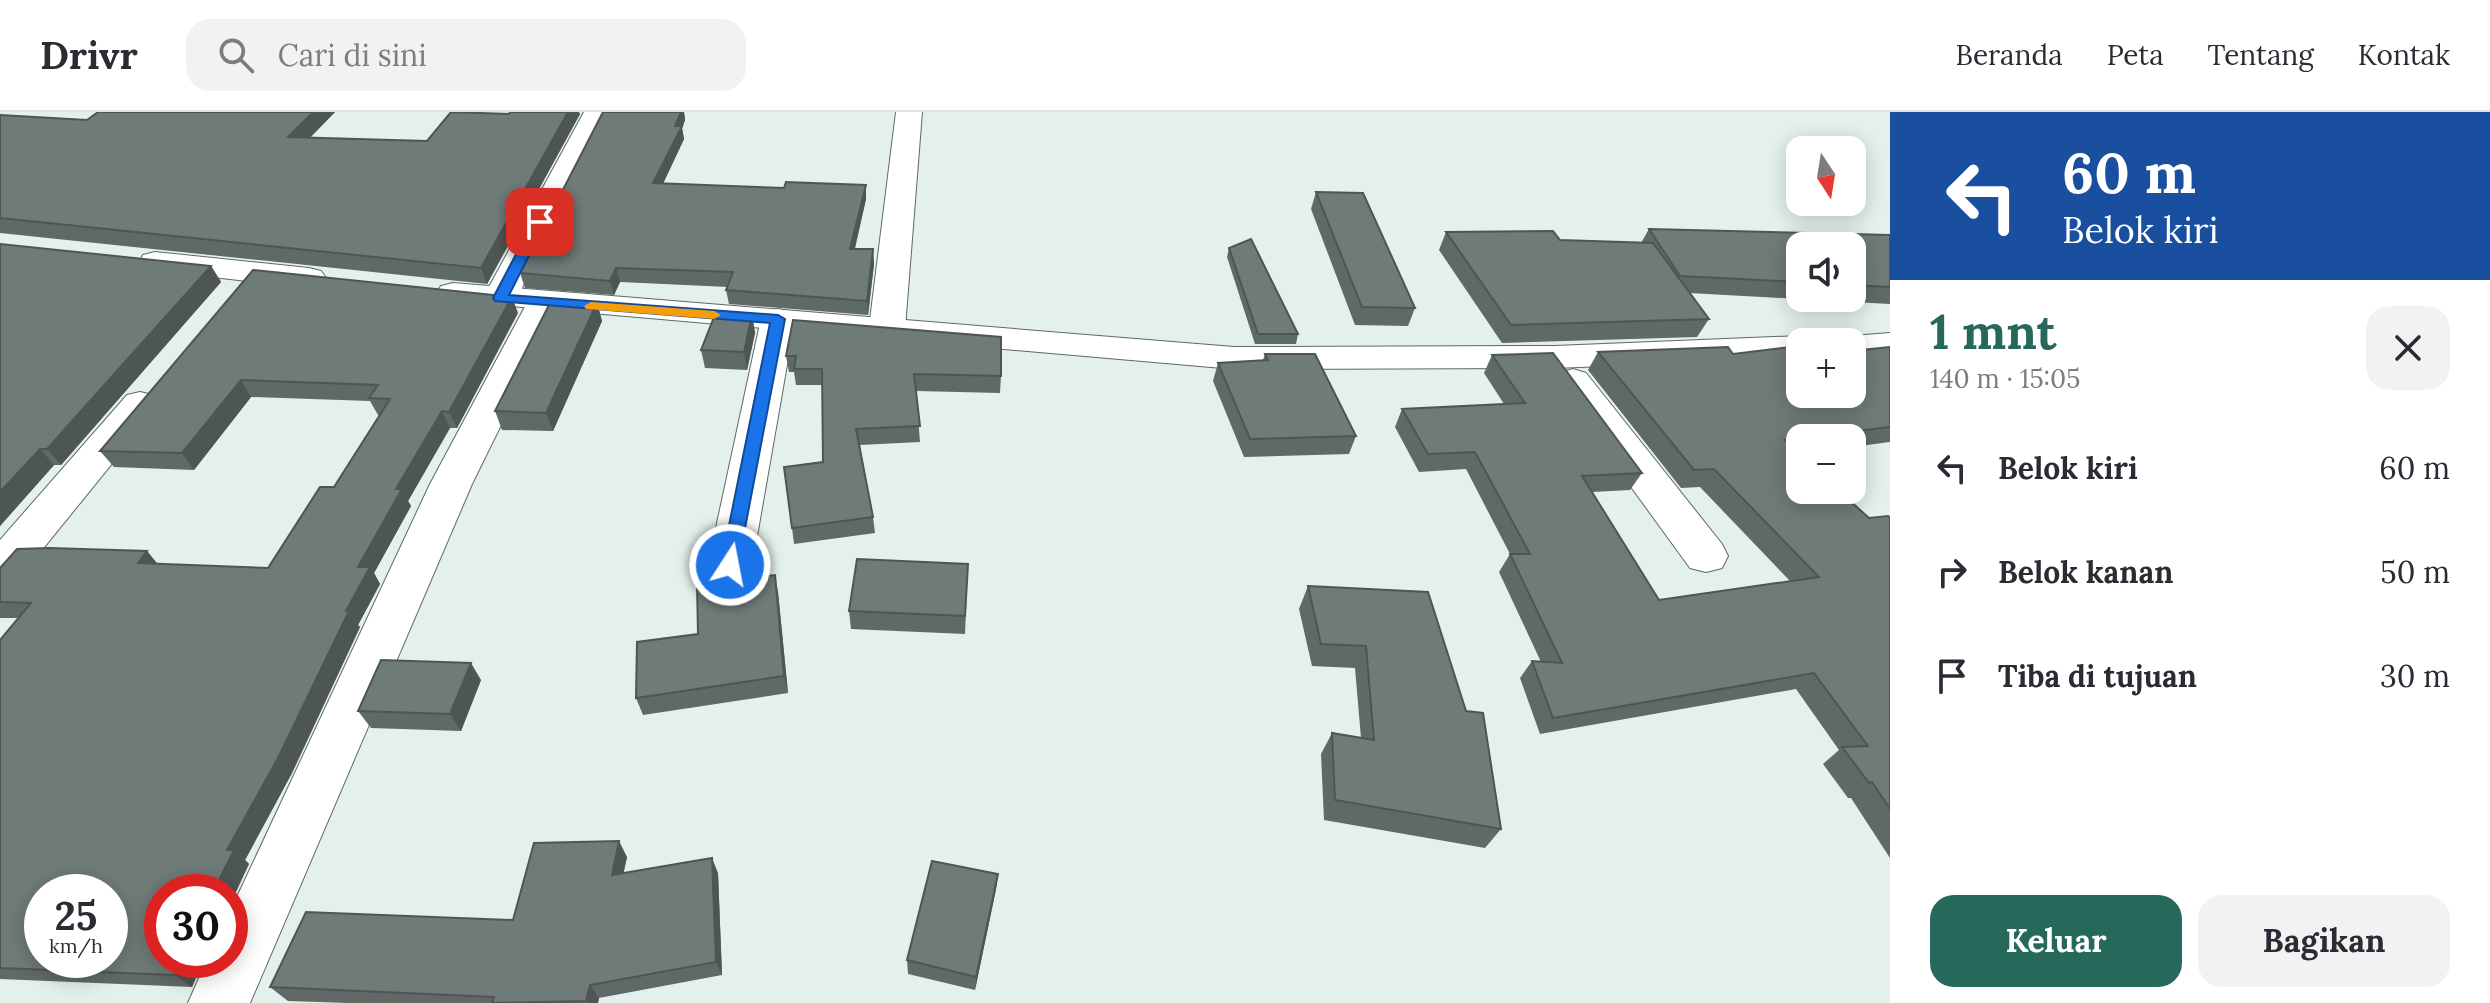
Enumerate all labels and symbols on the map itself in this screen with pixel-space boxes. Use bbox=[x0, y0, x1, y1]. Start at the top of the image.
north arrow bbox=[1786, 136, 1866, 216]
pin bbox=[506, 188, 574, 256]
position arrow bbox=[688, 523, 772, 607]
speed limit sign: 30 bbox=[144, 874, 248, 978]

